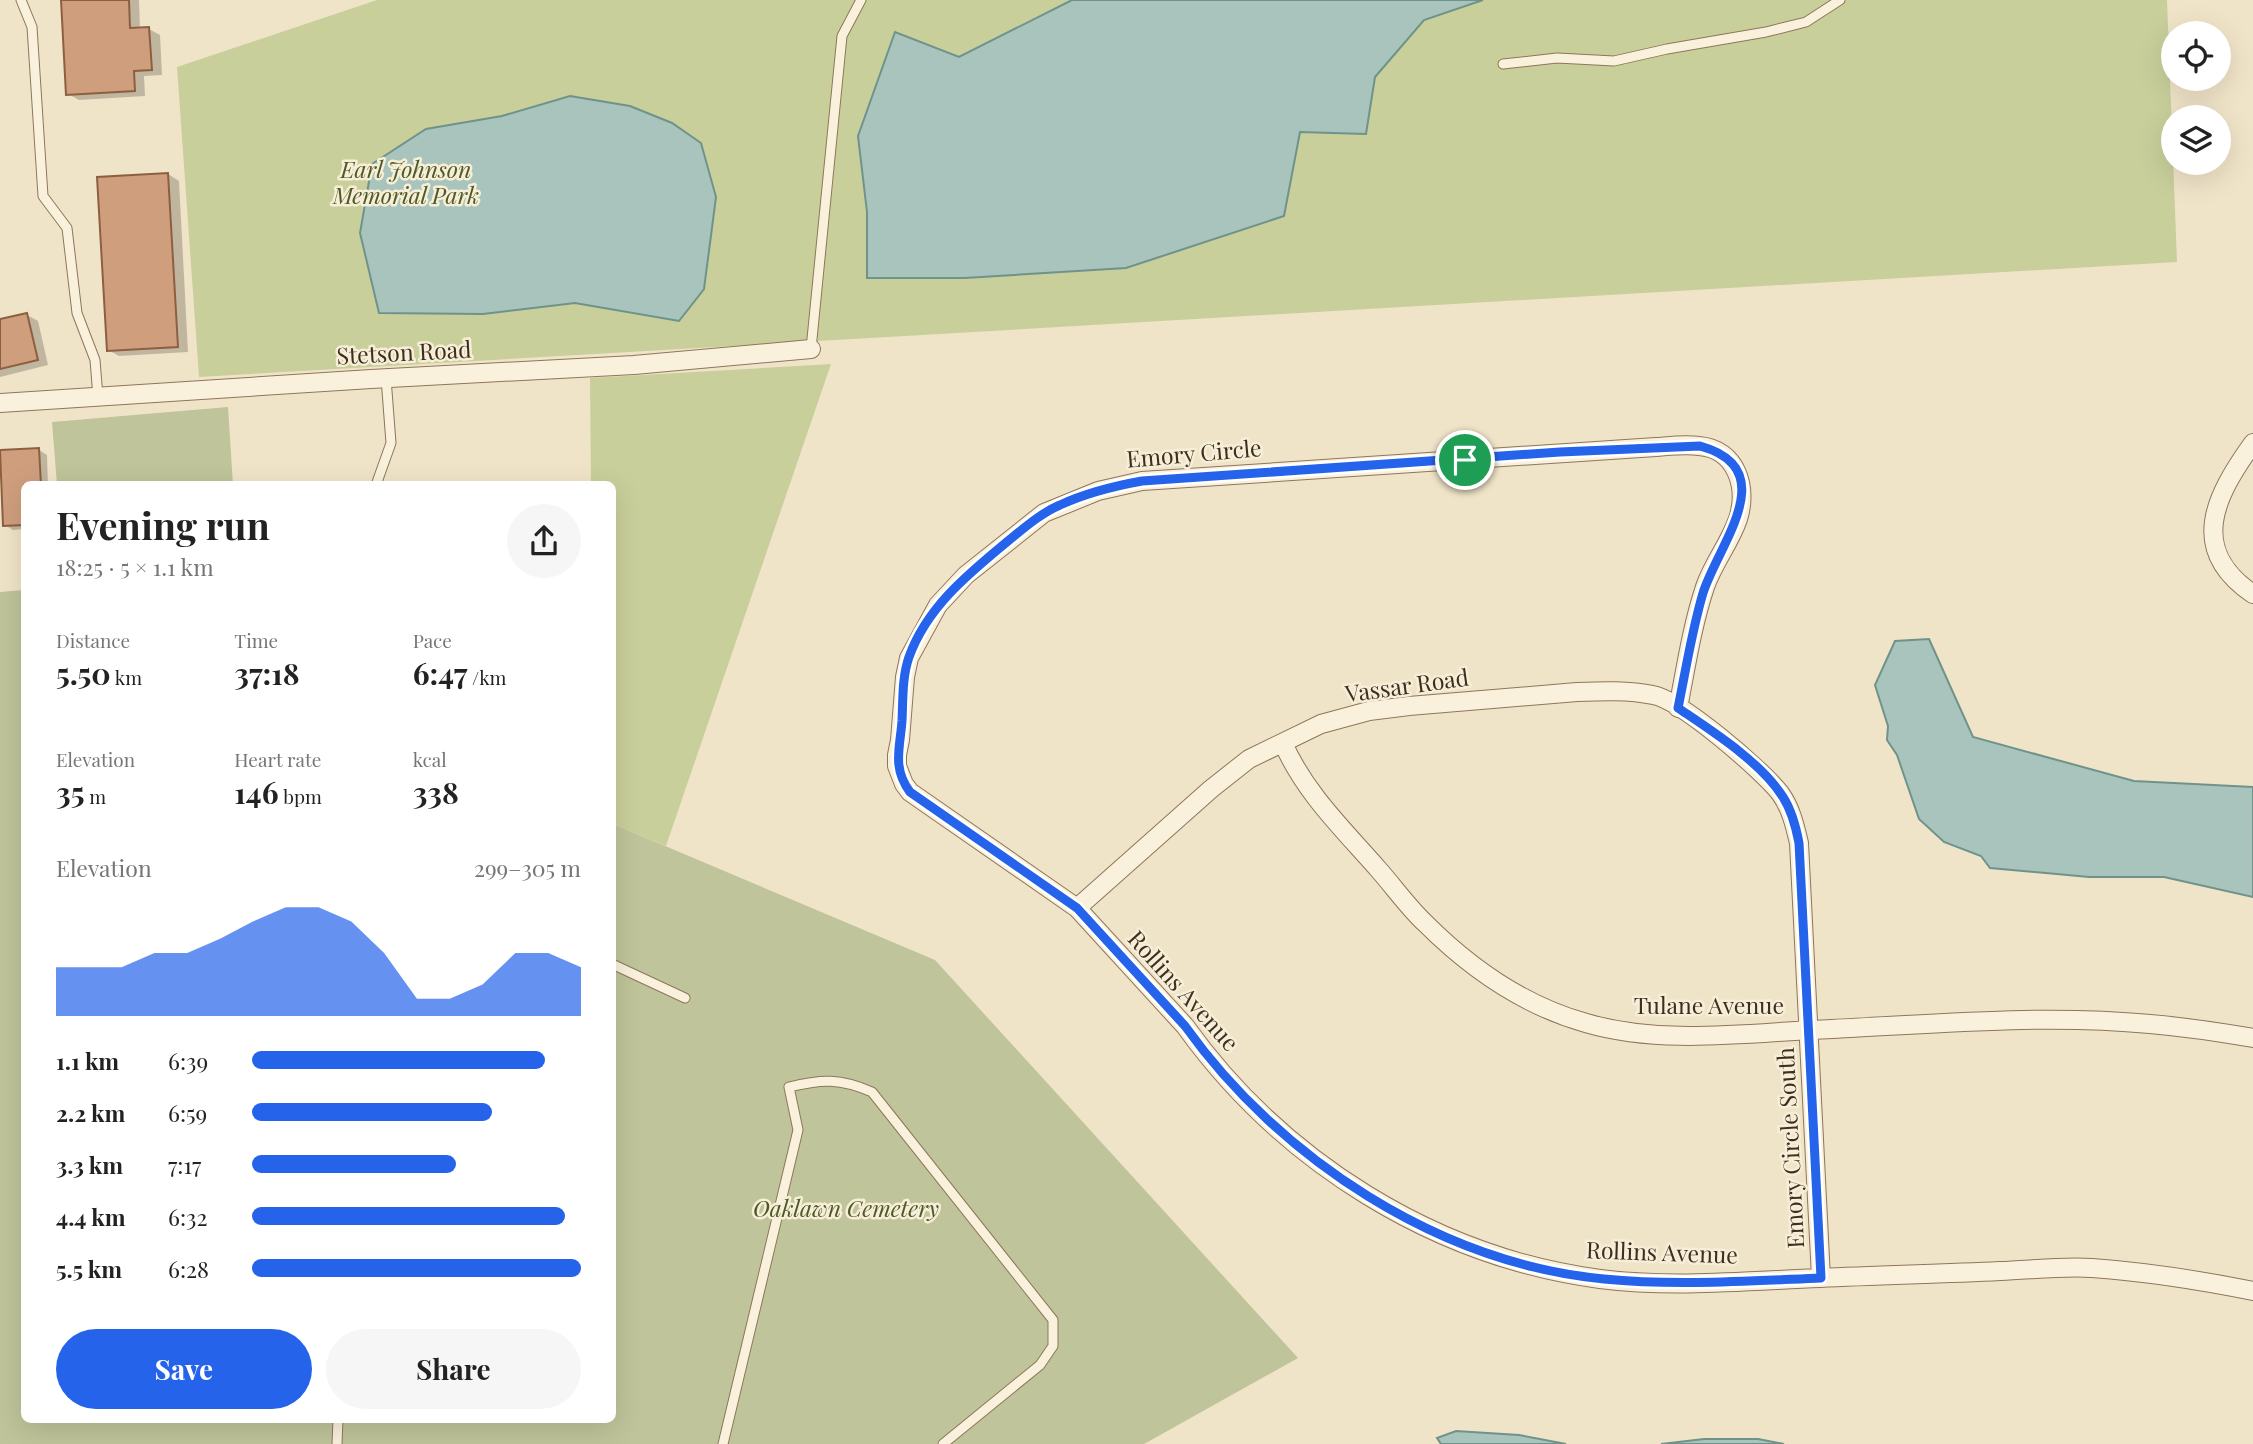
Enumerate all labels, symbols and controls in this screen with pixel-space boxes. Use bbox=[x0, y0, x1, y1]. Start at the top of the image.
map controls bbox=[2161, 21, 2231, 175]
button: locate bbox=[2161, 21, 2231, 91]
button: layers bbox=[2161, 105, 2231, 175]
park label: Earl Johnson Memorial Park bbox=[332, 153, 479, 210]
street label: Stetson Road bbox=[336, 332, 472, 371]
pin bbox=[1435, 430, 1495, 490]
street label: Emory Circle bbox=[1125, 431, 1263, 474]
icon: arrive bbox=[1446, 441, 1484, 479]
text: Evening run bbox=[56, 499, 270, 550]
button: share bbox=[507, 504, 581, 578]
text: 18:25 · 5 × 1.1 km bbox=[56, 551, 214, 582]
text: Distance bbox=[56, 627, 130, 653]
text: Time bbox=[234, 627, 278, 653]
text: Pace bbox=[413, 627, 452, 653]
text: 5.50 bbox=[56, 653, 111, 693]
text: 37:18 bbox=[234, 653, 300, 693]
text: 6:47 bbox=[413, 653, 467, 693]
street label: Vassar Road bbox=[1342, 661, 1471, 709]
text: km bbox=[111, 664, 142, 690]
text: /km bbox=[467, 664, 506, 690]
text: Elevation bbox=[56, 746, 135, 772]
text: Heart rate bbox=[234, 746, 321, 772]
text: kcal bbox=[413, 746, 447, 772]
text: 35 bbox=[56, 772, 84, 812]
text: 146 bbox=[234, 772, 279, 812]
text: 338 bbox=[413, 772, 459, 812]
text: m bbox=[84, 783, 106, 809]
text: bpm bbox=[279, 783, 322, 809]
text: Elevation bbox=[56, 852, 152, 883]
text: 299–305 m bbox=[474, 852, 581, 883]
street label: Rollins Avenue bbox=[1122, 923, 1246, 1057]
street label: Tulane Avenue bbox=[1634, 989, 1784, 1020]
text: 1.1 km bbox=[56, 1045, 119, 1076]
text: 6:39 bbox=[168, 1045, 208, 1076]
street label: Emory Circle South bbox=[1769, 1046, 1810, 1249]
text: 2.2 km bbox=[56, 1097, 125, 1128]
text: 6:59 bbox=[168, 1097, 207, 1128]
text: 3.3 km bbox=[56, 1149, 123, 1180]
text: 7:17 bbox=[168, 1149, 201, 1180]
park label: Oaklawn Cemetery bbox=[753, 1192, 939, 1223]
text: 4.4 km bbox=[56, 1201, 126, 1232]
text: 6:32 bbox=[168, 1201, 207, 1232]
street label: Rollins Avenue bbox=[1586, 1233, 1739, 1270]
text: 5.5 km bbox=[56, 1253, 122, 1284]
text: 6:28 bbox=[168, 1253, 209, 1284]
button: Save bbox=[56, 1329, 312, 1409]
button: Share bbox=[326, 1329, 581, 1409]

